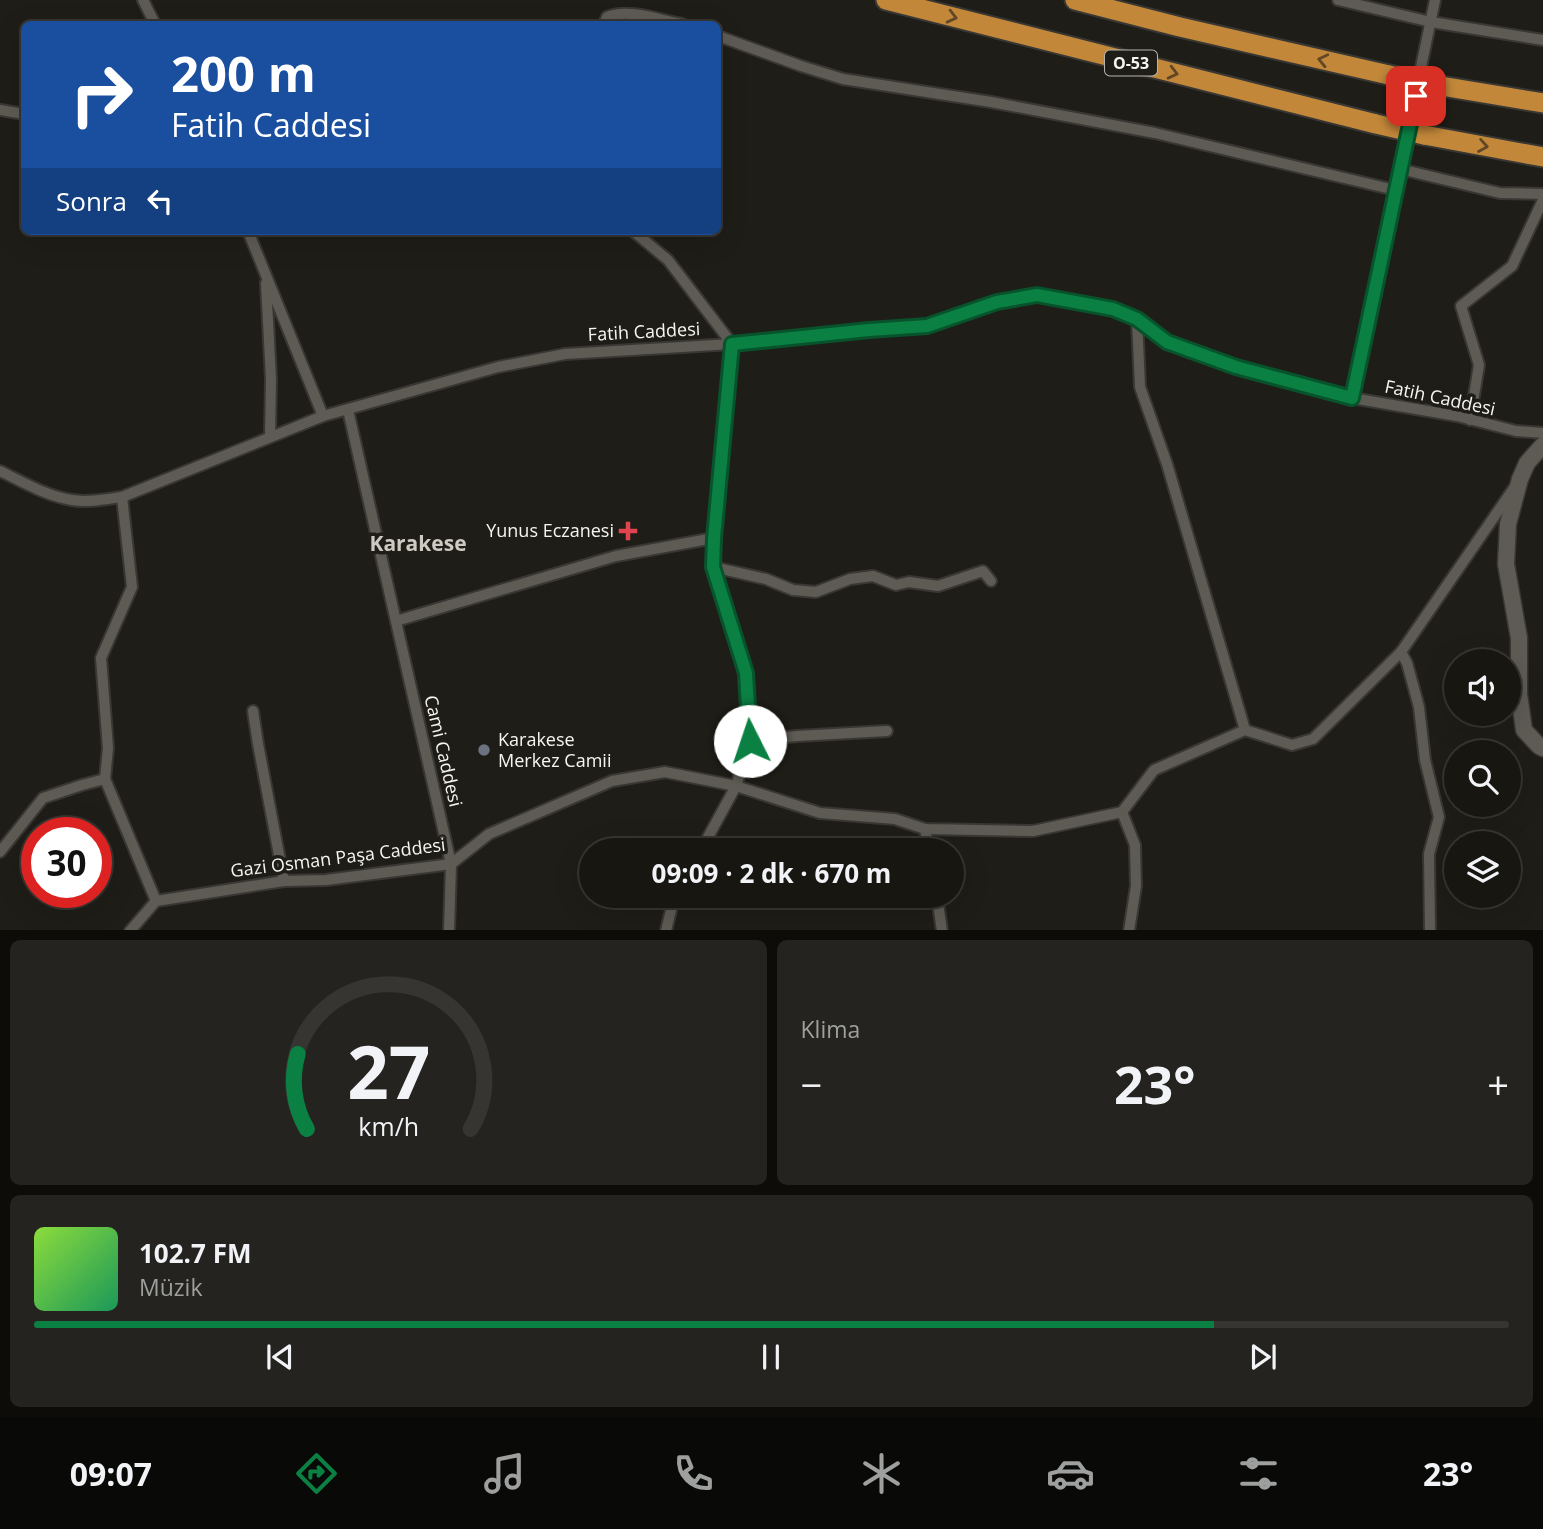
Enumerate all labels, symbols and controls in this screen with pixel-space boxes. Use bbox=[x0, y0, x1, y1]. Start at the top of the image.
one-way arrow bbox=[946, 9, 958, 23]
text: 200 m bbox=[171, 40, 316, 106]
icon: right bbox=[56, 49, 147, 140]
road number: O-53 bbox=[1105, 50, 1157, 76]
one-way arrow bbox=[1317, 53, 1329, 68]
one-way arrow bbox=[1166, 65, 1178, 79]
pin bbox=[1386, 66, 1446, 126]
icon: arrive bbox=[1397, 77, 1435, 115]
text: Fatih Caddesi bbox=[171, 103, 371, 146]
one-way arrow bbox=[1477, 138, 1489, 153]
icon: left bbox=[141, 182, 179, 220]
text: Sonra bbox=[56, 183, 127, 219]
street label: Fatih Caddesi bbox=[587, 316, 701, 346]
street label: Fatih Caddesi bbox=[1383, 374, 1498, 420]
place label: Yunus Eczanesi bbox=[486, 518, 614, 542]
marker: Yunus Eczanesi bbox=[620, 523, 636, 539]
district label: Karakese bbox=[369, 529, 467, 557]
map controls bbox=[1444, 649, 1521, 908]
button: sound bbox=[1444, 649, 1521, 726]
street label: Cami Caddesi bbox=[419, 693, 468, 809]
position arrow bbox=[713, 704, 787, 778]
place label: Karakese Merkez Camii bbox=[498, 727, 611, 772]
button: search bbox=[1444, 740, 1521, 817]
marker: Karakese Merkez Camii bbox=[476, 742, 492, 758]
speed limit sign: 30 bbox=[21, 817, 112, 908]
button: layers bbox=[1444, 831, 1521, 908]
street label: Gazi Osman Paşa Caddesi bbox=[229, 832, 447, 882]
text: 09:09 · 2 dk · 670 m bbox=[652, 855, 891, 891]
text: Klima bbox=[801, 1013, 860, 1045]
text: 27 bbox=[347, 1021, 430, 1120]
text: 23° bbox=[1114, 1048, 1196, 1119]
text: − bbox=[801, 1058, 822, 1110]
text: + bbox=[1487, 1058, 1509, 1110]
text: km/h bbox=[358, 1108, 419, 1142]
text: 102.7 FM bbox=[139, 1235, 251, 1271]
text: Müzik bbox=[139, 1271, 202, 1303]
icon: previous bbox=[261, 1338, 299, 1376]
icon: pause bbox=[752, 1338, 790, 1376]
icon: next bbox=[1244, 1338, 1282, 1376]
icon: directions bbox=[292, 1449, 341, 1498]
icon: music bbox=[480, 1449, 529, 1498]
icon: phone bbox=[669, 1449, 718, 1498]
icon: climate bbox=[857, 1449, 906, 1498]
icon: car bbox=[1046, 1449, 1095, 1498]
icon: filters bbox=[1234, 1449, 1283, 1498]
text: 09:07 bbox=[70, 1452, 152, 1495]
text: 23° bbox=[1423, 1452, 1473, 1495]

